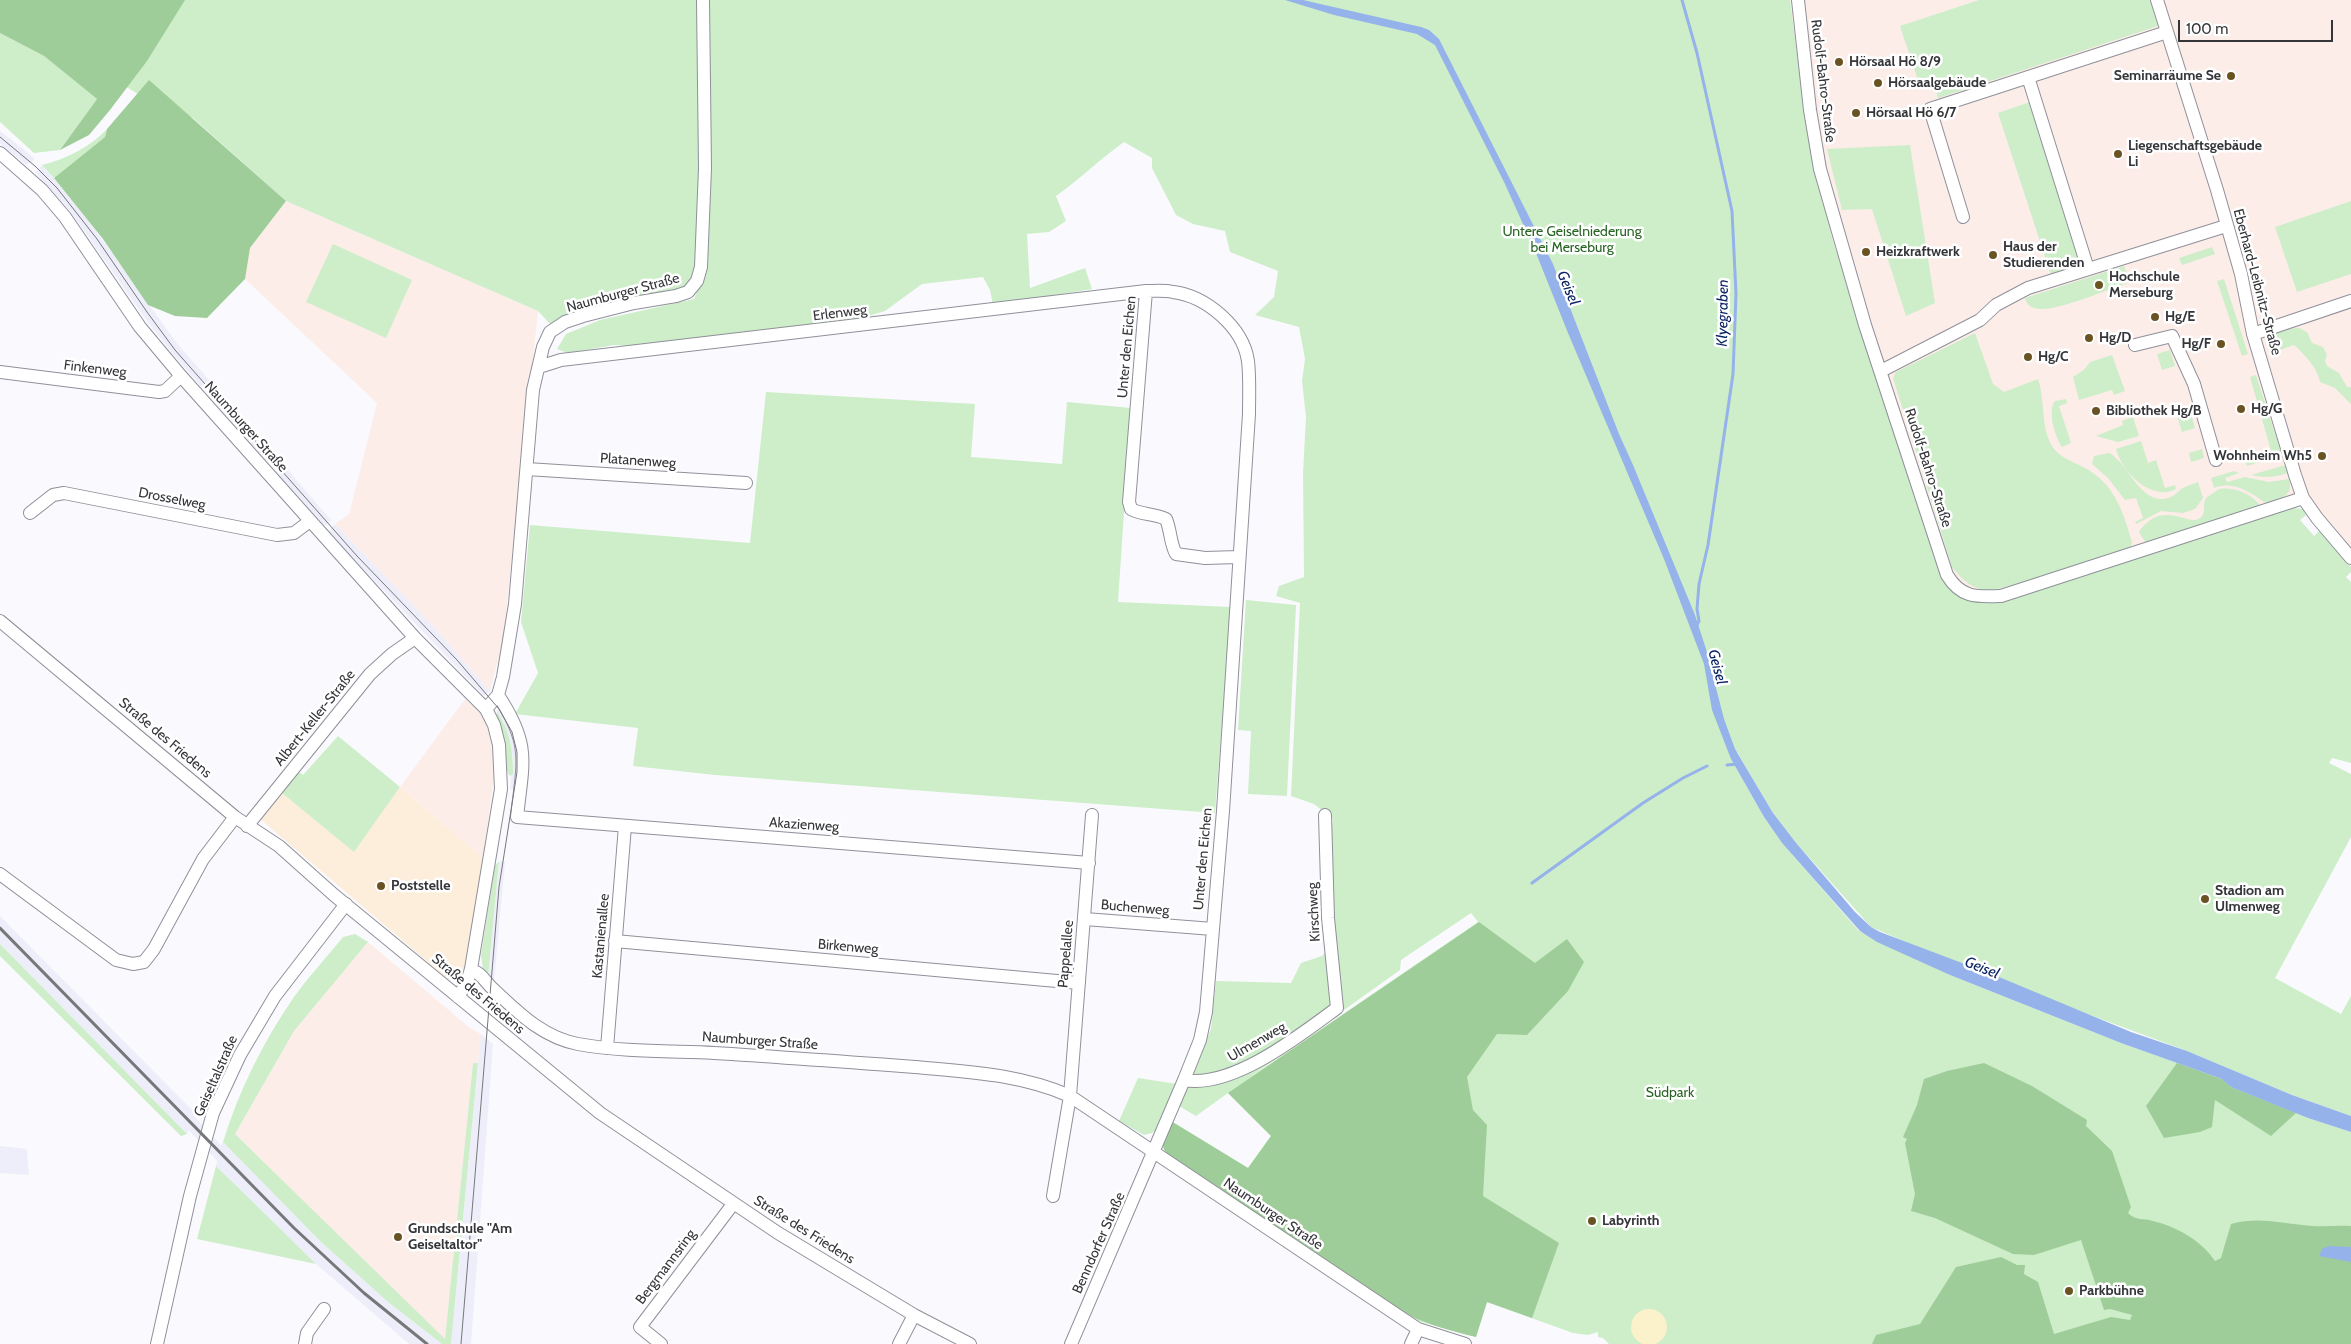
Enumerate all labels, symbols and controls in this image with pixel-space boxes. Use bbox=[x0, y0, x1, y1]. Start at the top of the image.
scale bar bbox=[2181, 10, 2336, 42]
street label: Rudolf-Bahro-Straße bbox=[1807, 18, 1839, 144]
text: 100 m bbox=[2186, 20, 2228, 38]
place label: Hörsaal Hö 8/9 bbox=[1849, 54, 1941, 70]
marker: Hörsaal Hö 8/9 bbox=[1833, 56, 1845, 68]
place label: Seminarräume Se bbox=[2114, 68, 2221, 84]
marker: Seminarräume Se bbox=[2225, 70, 2237, 82]
place label: Hörsaalgebäude bbox=[1888, 75, 1986, 91]
marker: Hörsaalgebäude bbox=[1872, 77, 1884, 89]
place label: Hörsaal Hö 6/7 bbox=[1866, 105, 1957, 121]
marker: Hörsaal Hö 6/7 bbox=[1850, 107, 1862, 119]
place label: Liegenschaftsgebäude Li bbox=[2128, 138, 2262, 170]
marker: Liegenschaftsgebäude Li bbox=[2112, 148, 2124, 160]
street label: Eberhard-Leibnitz-Straße bbox=[2229, 207, 2285, 357]
park label: Untere Geiselniederung bei Merseburg bbox=[1502, 224, 1642, 256]
place label: Haus der Studierenden bbox=[2003, 239, 2084, 272]
place label: Heizkraftwerk bbox=[1876, 244, 1960, 260]
marker: Heizkraftwerk bbox=[1860, 246, 1872, 258]
marker: Haus der Studierenden bbox=[1987, 249, 1999, 261]
water label: Geisel bbox=[1553, 268, 1583, 308]
place label: Hochschule Merseburg bbox=[2109, 269, 2180, 302]
street label: Naumburger Straße bbox=[565, 270, 681, 316]
water label: Klyegraben bbox=[1713, 279, 1733, 347]
marker: Hochschule Merseburg bbox=[2093, 279, 2105, 291]
street label: Unter den Eichen bbox=[1114, 295, 1140, 399]
street label: Erlenweg bbox=[812, 301, 868, 325]
place label: Hg/E bbox=[2165, 309, 2195, 325]
marker: Hg/E bbox=[2149, 311, 2161, 323]
place label: Hg/D bbox=[2099, 330, 2131, 346]
marker: Hg/D bbox=[2083, 332, 2095, 344]
place label: Hg/F bbox=[2181, 336, 2211, 352]
marker: Hg/F bbox=[2215, 338, 2227, 350]
place label: Hg/C bbox=[2038, 349, 2069, 365]
marker: Hg/C bbox=[2022, 351, 2034, 363]
street label: Finkenweg bbox=[63, 357, 127, 381]
street label: Naumburger Straße bbox=[201, 378, 291, 476]
place label: Hg/G bbox=[2251, 401, 2282, 417]
place label: Bibliothek Hg/B bbox=[2106, 403, 2202, 419]
marker: Hg/G bbox=[2235, 403, 2247, 415]
marker: Bibliothek Hg/B bbox=[2090, 405, 2102, 417]
street label: Rudolf-Bahro-Straße bbox=[1901, 406, 1955, 530]
place label: Wohnheim Wh5 bbox=[2213, 448, 2312, 464]
street label: Platanenweg bbox=[599, 450, 677, 472]
marker: Wohnheim Wh5 bbox=[2316, 450, 2328, 462]
street label: Drosselweg bbox=[137, 484, 207, 514]
water label: Geisel bbox=[1704, 647, 1730, 687]
street label: Albert-Keller-Straße bbox=[271, 666, 359, 770]
street label: Straße des Friedens bbox=[115, 694, 215, 782]
street label: Unter den Eichen bbox=[1190, 807, 1216, 911]
street label: Akazienweg bbox=[768, 814, 840, 836]
place label: Poststelle bbox=[391, 878, 450, 894]
marker: Poststelle bbox=[375, 880, 387, 892]
street label: Kirschweg bbox=[1304, 882, 1324, 942]
place label: Stadion am Ulmenweg bbox=[2215, 883, 2284, 916]
street label: Kastanienallee bbox=[589, 893, 613, 979]
marker: Stadion am Ulmenweg bbox=[2199, 893, 2211, 905]
street label: Buchenweg bbox=[1100, 897, 1170, 919]
street label: Pappelallee bbox=[1055, 919, 1077, 989]
street label: Birkenweg bbox=[817, 936, 879, 958]
street label: Straße des Friedens bbox=[428, 950, 528, 1038]
water label: Geisel bbox=[1962, 953, 2002, 983]
street label: Ulmenweg bbox=[1225, 1019, 1289, 1065]
street label: Naumburger Straße bbox=[701, 1029, 819, 1053]
street label: Geiseltalstraße bbox=[191, 1033, 241, 1119]
park label: Südpark bbox=[1646, 1085, 1694, 1101]
street label: Naumburger Straße bbox=[1220, 1175, 1326, 1253]
street label: Benndorfer Straße bbox=[1069, 1190, 1129, 1296]
street label: Straße des Friedens bbox=[750, 1192, 858, 1268]
place label: Labyrinth bbox=[1602, 1213, 1659, 1229]
marker: Labyrinth bbox=[1586, 1215, 1598, 1227]
place label: Grundschule "Am Geiseltaltor" bbox=[408, 1221, 512, 1254]
street label: Bergmannsring bbox=[632, 1226, 700, 1308]
marker: Grundschule "Am Geiseltaltor" bbox=[392, 1231, 404, 1243]
place label: Parkbühne bbox=[2079, 1283, 2144, 1299]
marker: Parkbühne bbox=[2063, 1285, 2075, 1297]

